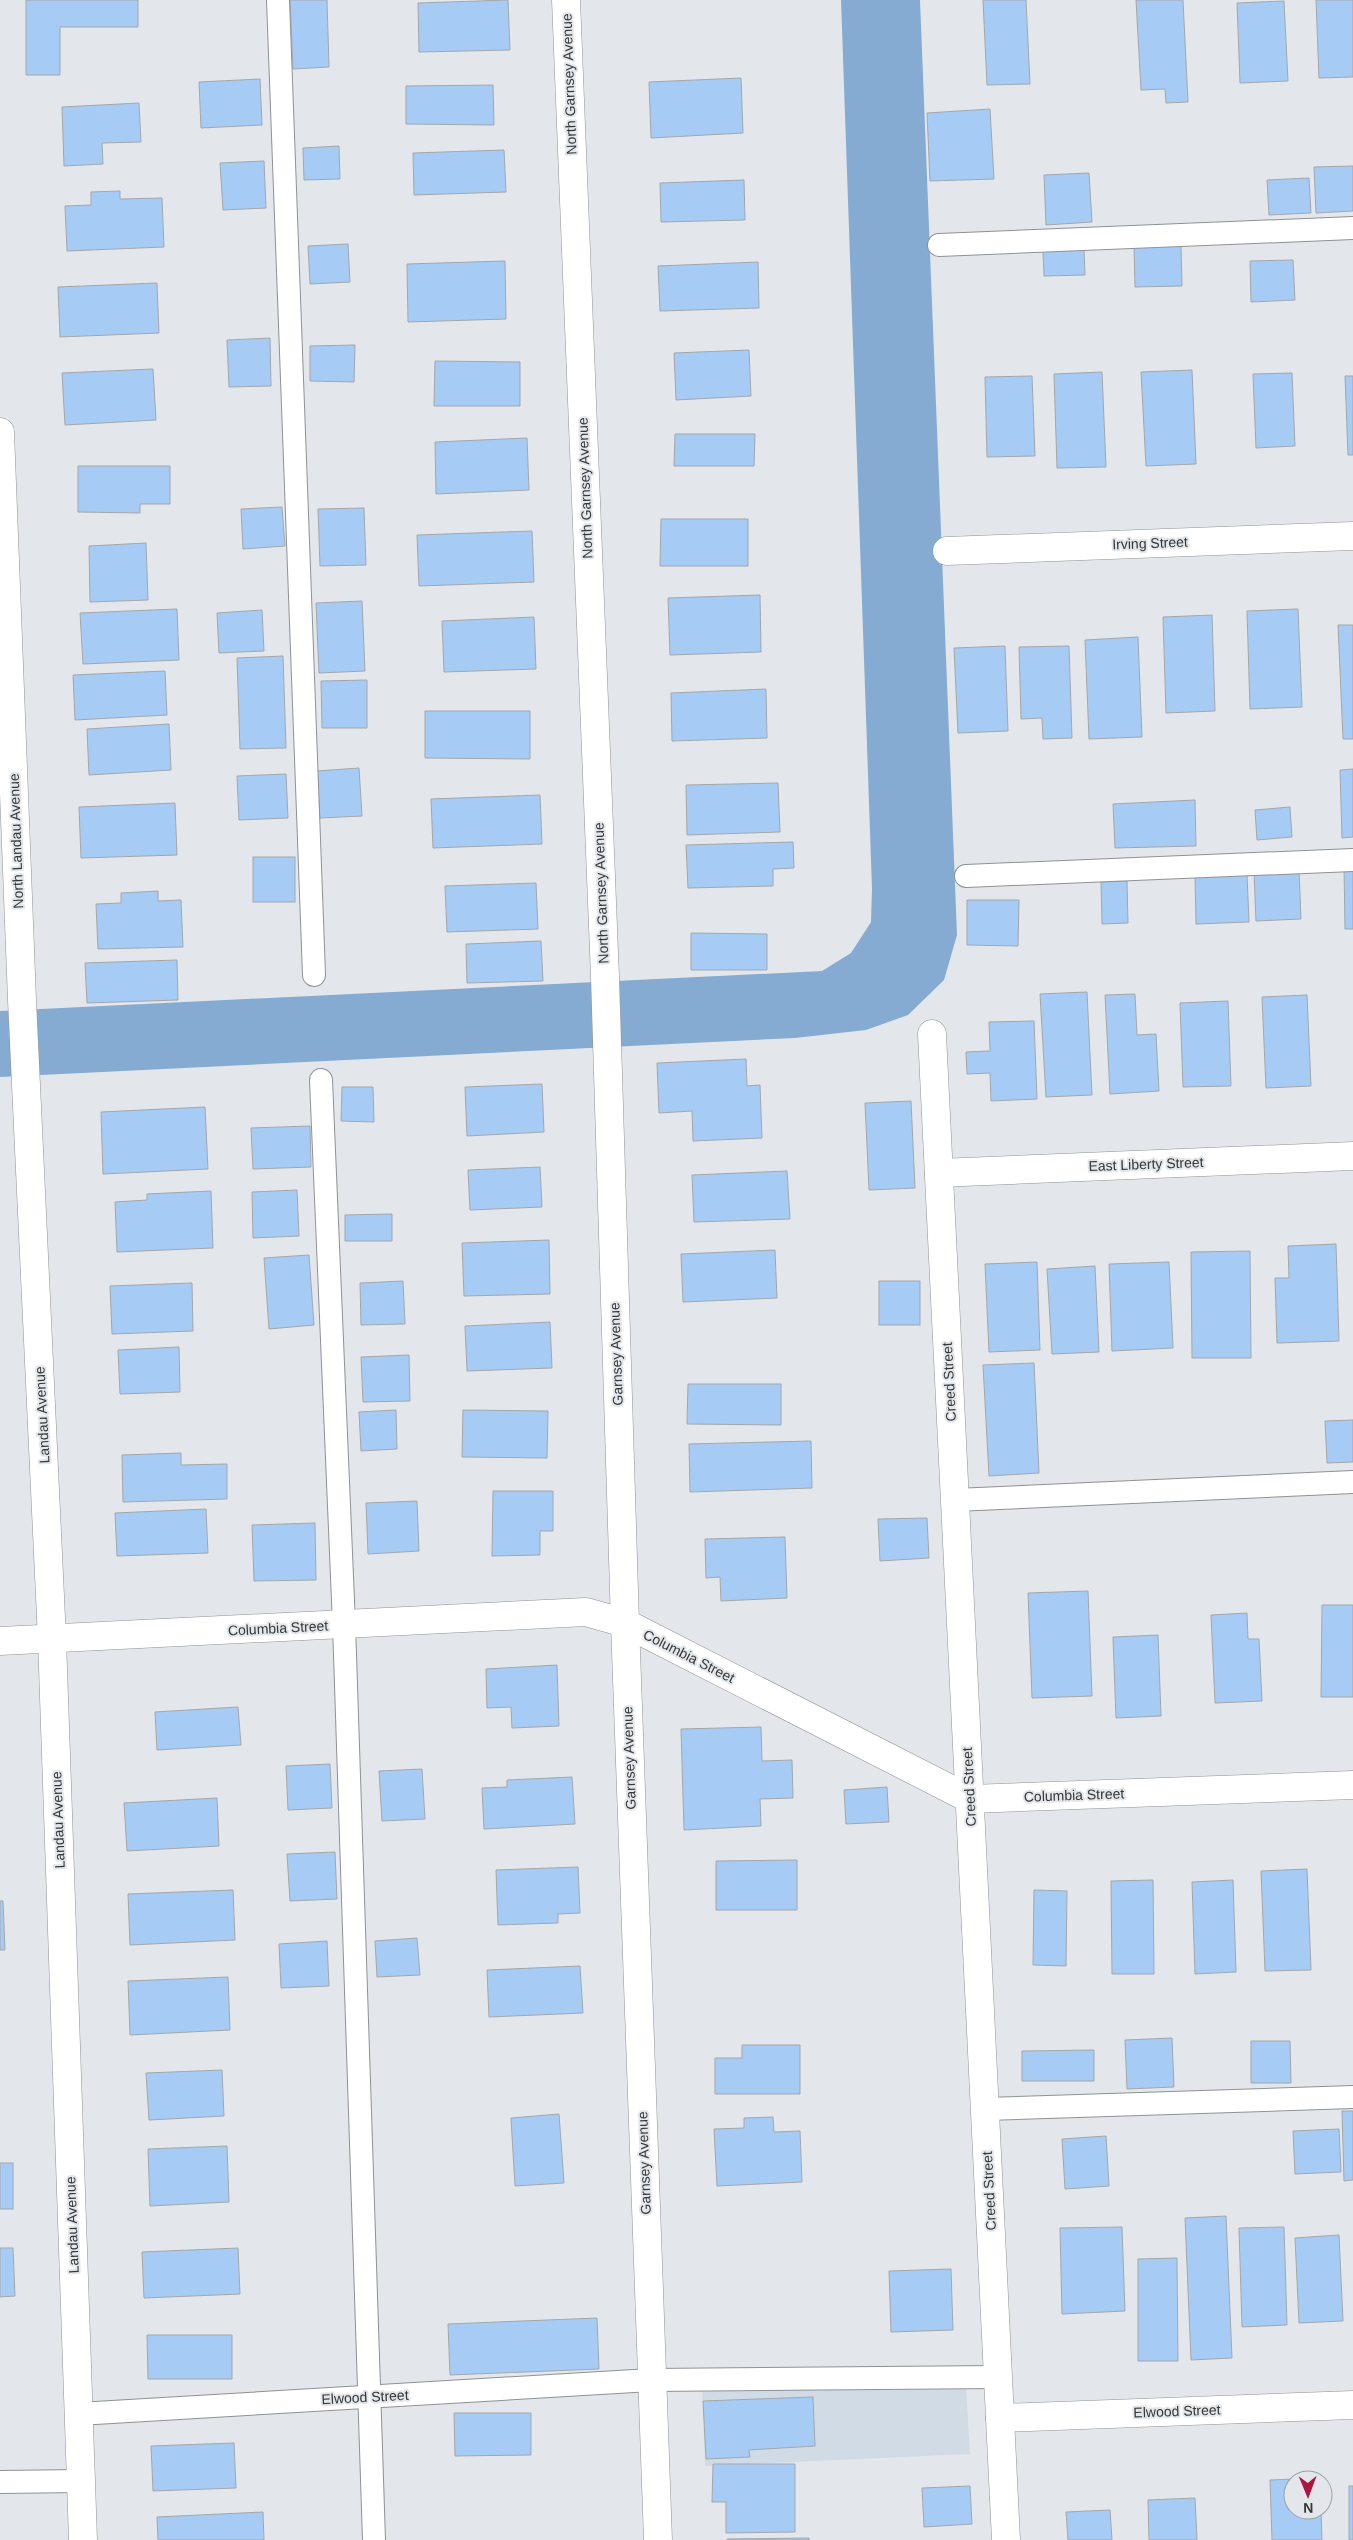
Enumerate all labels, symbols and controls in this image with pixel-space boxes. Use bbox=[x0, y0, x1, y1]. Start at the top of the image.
street label: North Garnsey Avenue bbox=[559, 13, 579, 155]
street label: North Garnsey Avenue bbox=[575, 417, 595, 559]
street label: Irving Street bbox=[1112, 534, 1188, 552]
street label: North Landau Avenue bbox=[6, 773, 26, 909]
street label: North Garnsey Avenue bbox=[591, 822, 611, 964]
street label: East Liberty Street bbox=[1088, 1154, 1204, 1174]
street label: Garnsey Avenue bbox=[606, 1302, 626, 1406]
street label: Creed Street bbox=[939, 1342, 959, 1422]
street label: Landau Avenue bbox=[31, 1366, 53, 1464]
street label: Columbia Street bbox=[227, 1617, 329, 1639]
street label: Columbia Street bbox=[641, 1626, 737, 1686]
street label: Garnsey Avenue bbox=[619, 1706, 639, 1810]
street label: Creed Street bbox=[959, 1747, 979, 1827]
street label: Landau Avenue bbox=[48, 1771, 68, 1869]
street label: Columbia Street bbox=[1024, 1785, 1125, 1805]
street label: Garnsey Avenue bbox=[634, 2111, 654, 2215]
street label: Creed Street bbox=[979, 2151, 999, 2231]
street label: Landau Avenue bbox=[62, 2176, 82, 2274]
street label: Elwood Street bbox=[321, 2387, 409, 2407]
street label: Elwood Street bbox=[1133, 2401, 1221, 2421]
north arrow bbox=[1283, 2470, 1333, 2520]
text: N bbox=[1303, 2500, 1313, 2516]

